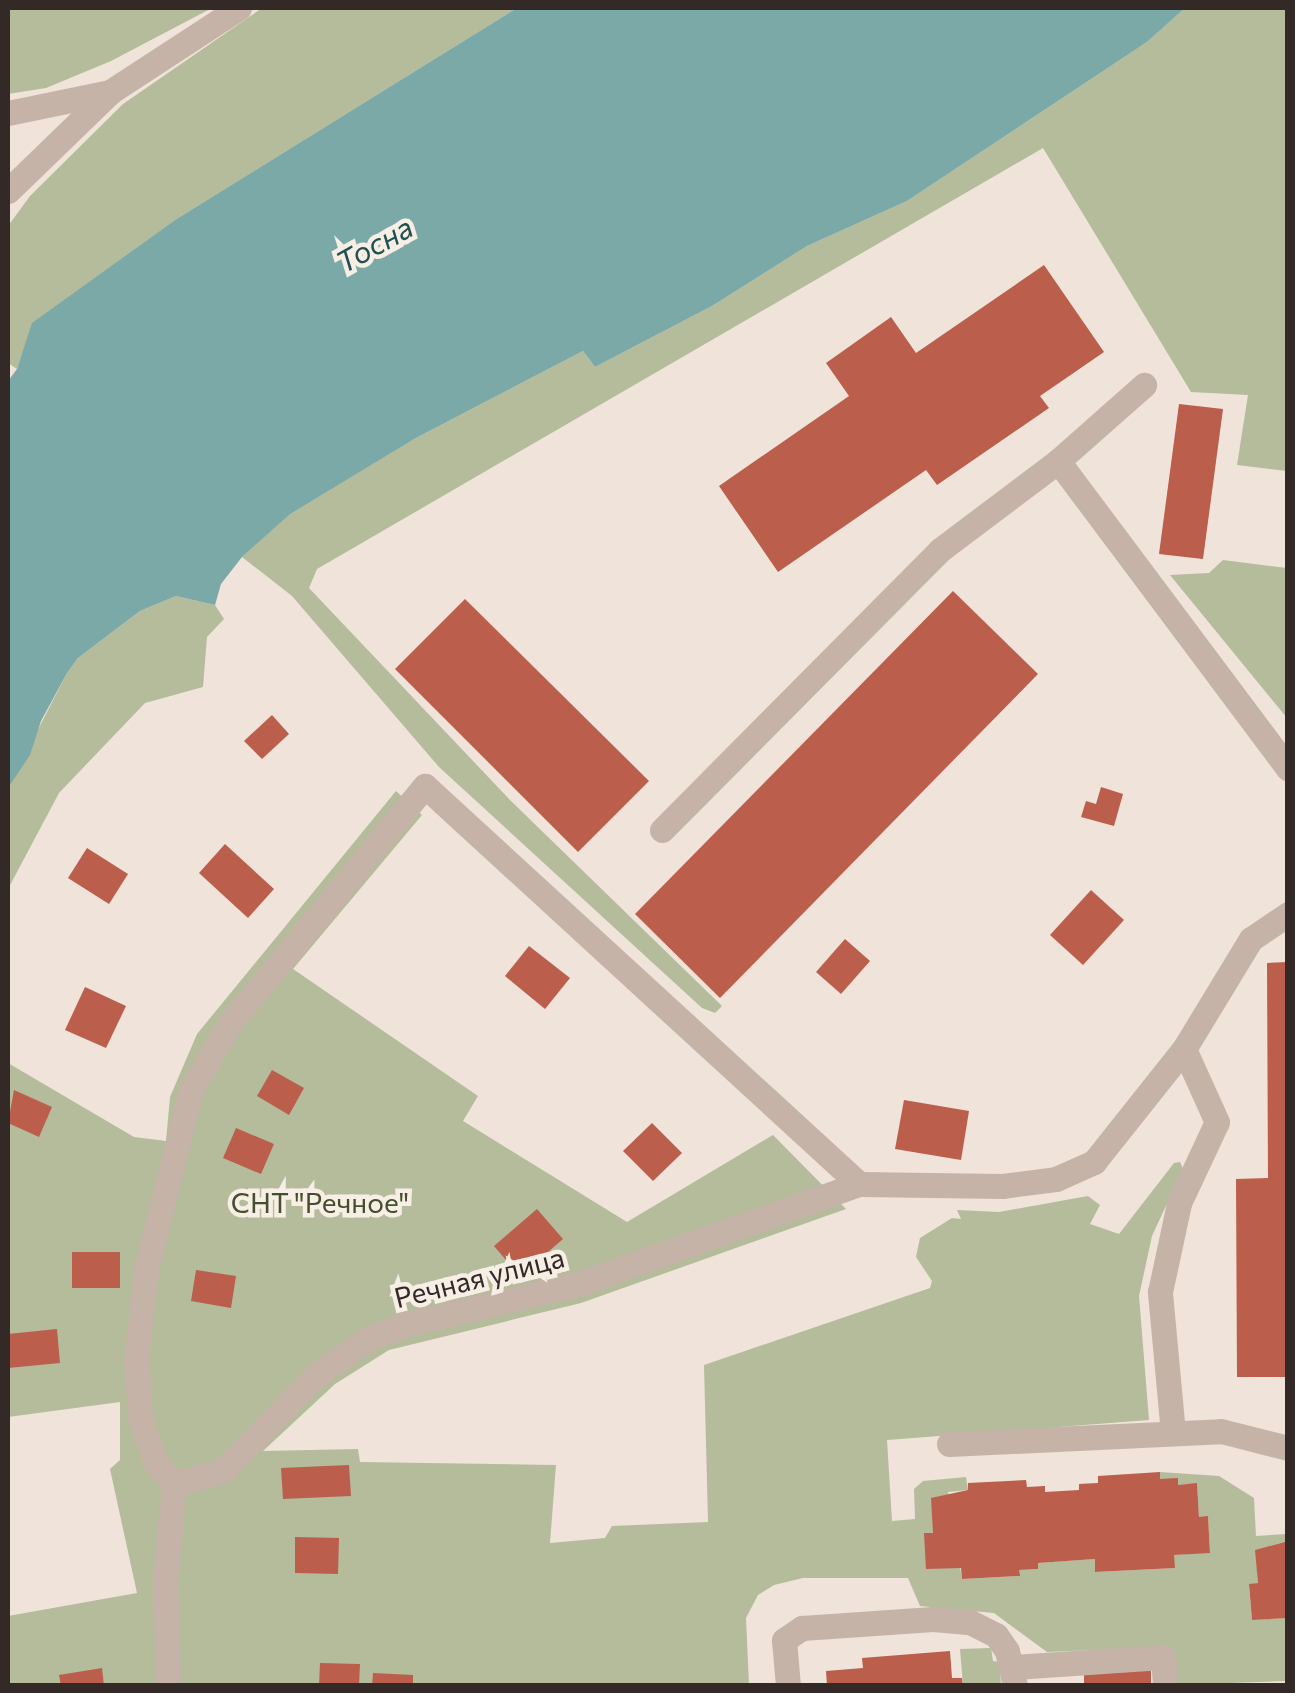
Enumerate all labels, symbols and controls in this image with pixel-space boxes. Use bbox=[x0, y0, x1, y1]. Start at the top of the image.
water label: Тосна bbox=[329, 208, 419, 280]
park label: СНТ "Речное" bbox=[231, 1185, 409, 1219]
street label: Речная улица bbox=[391, 1240, 567, 1314]

